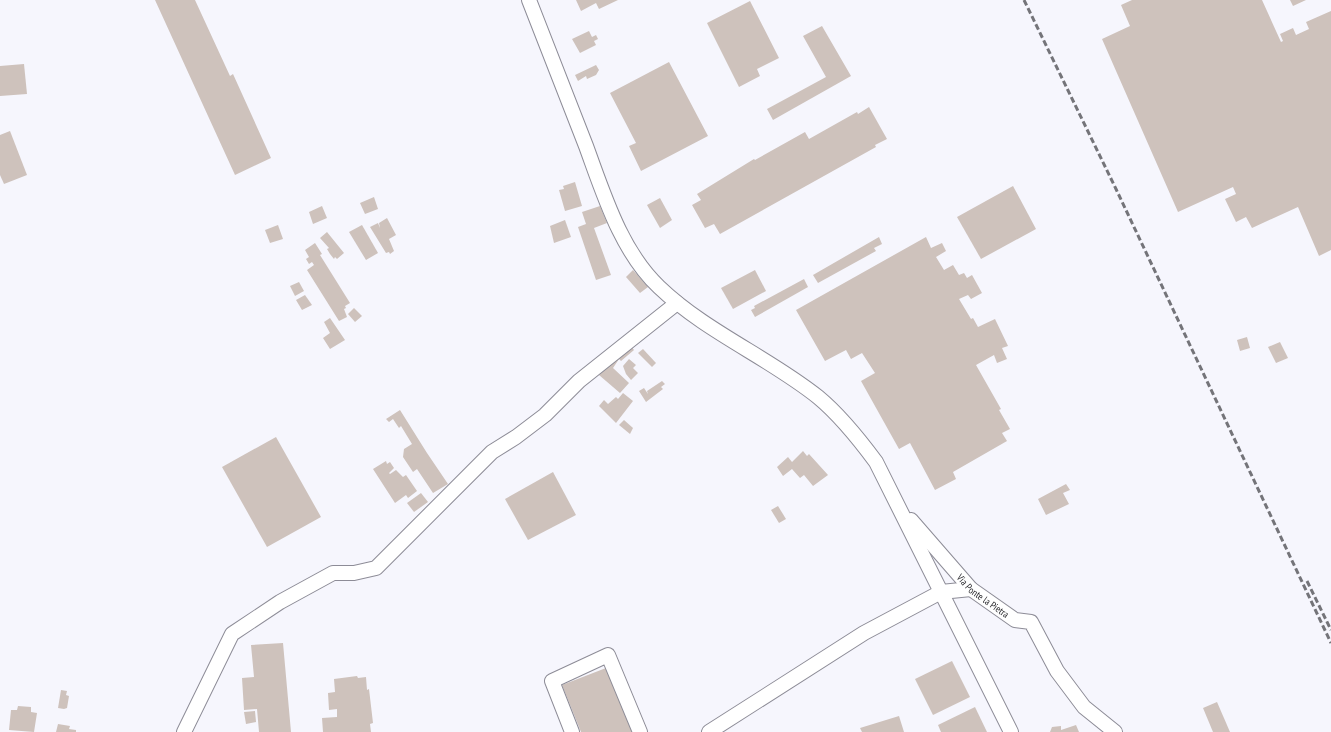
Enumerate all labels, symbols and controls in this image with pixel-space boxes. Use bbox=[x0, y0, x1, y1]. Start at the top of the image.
street label: Via Ponte la Pietra bbox=[953, 570, 1012, 620]

